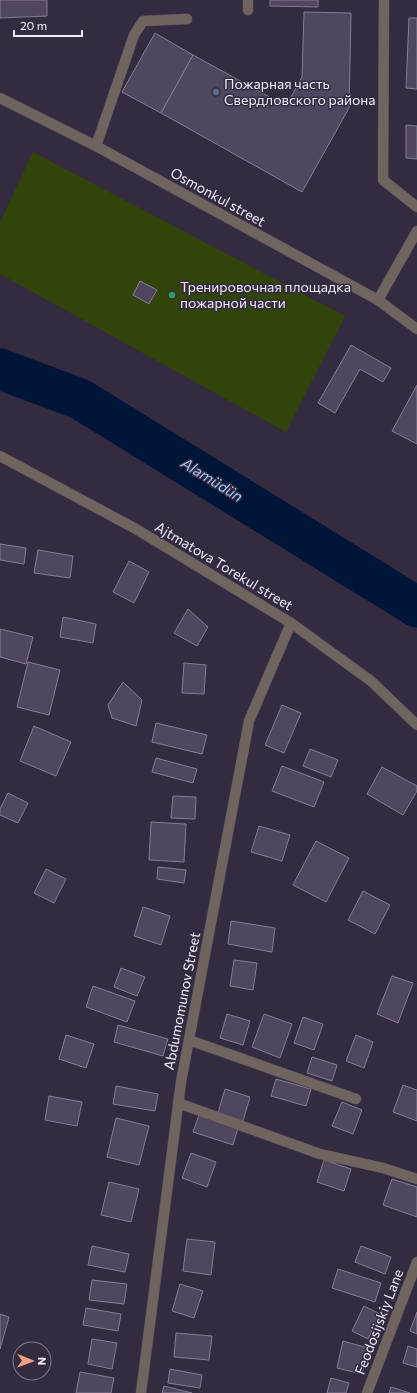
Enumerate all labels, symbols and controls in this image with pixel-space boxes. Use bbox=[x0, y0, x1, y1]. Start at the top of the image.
scale bar bbox=[14, 12, 82, 38]
text: 20 m bbox=[20, 18, 47, 32]
place label: Пожарная часть Свердловского района bbox=[224, 75, 376, 108]
marker: Пожарная часть Свердловского района bbox=[211, 87, 221, 97]
street label: Osmonkul street bbox=[168, 163, 269, 230]
place label: Тренировочная площадка пожарной части bbox=[180, 278, 351, 311]
marker: Тренировочная площадка пожарной части bbox=[167, 290, 177, 300]
water label: Alamüdün bbox=[178, 453, 247, 505]
street label: Ajtmatova Torekul street bbox=[152, 518, 296, 614]
street label: Abdumomunov Street bbox=[160, 930, 203, 1071]
street label: Feodosijskiy Lane bbox=[351, 1267, 406, 1377]
north arrow bbox=[12, 1341, 52, 1381]
text: N bbox=[36, 1357, 49, 1365]

